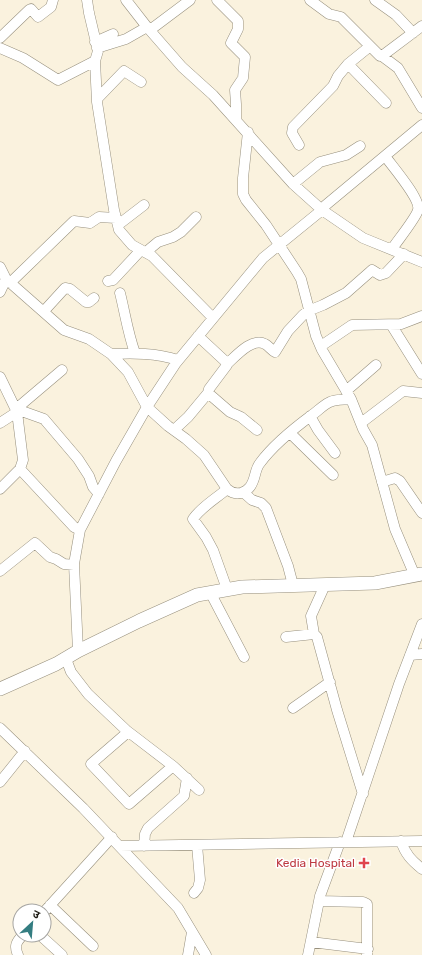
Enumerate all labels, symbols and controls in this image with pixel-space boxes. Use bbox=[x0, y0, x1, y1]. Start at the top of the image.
place label: Kedia Hospital bbox=[276, 856, 355, 870]
marker: Kedia Hospital bbox=[358, 857, 370, 869]
north arrow bbox=[12, 903, 52, 943]
text: उ bbox=[30, 907, 42, 922]

